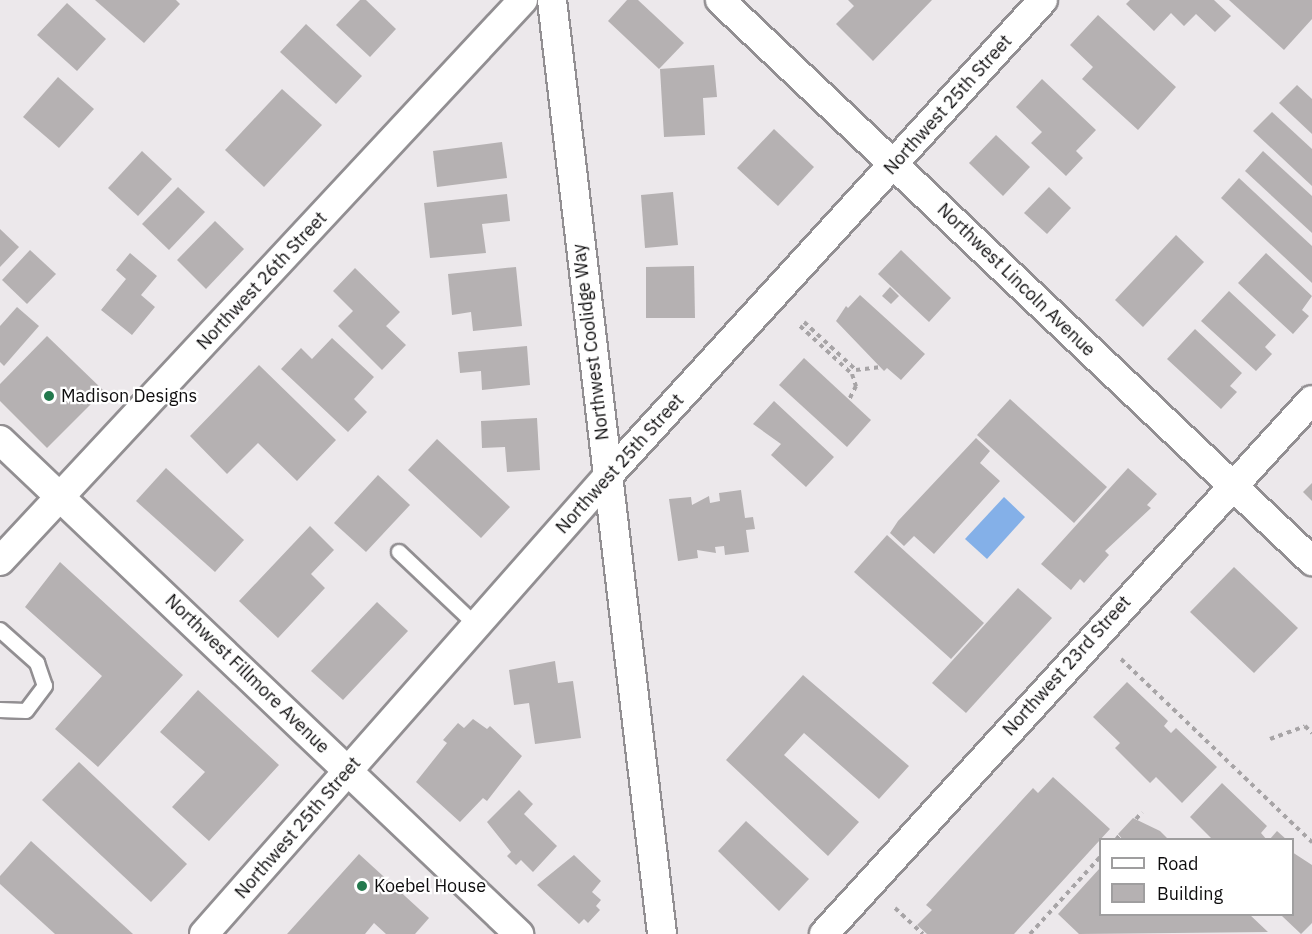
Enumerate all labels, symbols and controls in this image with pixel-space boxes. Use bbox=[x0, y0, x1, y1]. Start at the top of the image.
street label: Northwest 25th Street bbox=[880, 31, 1016, 179]
street label: Northwest Lincoln Avenue bbox=[933, 199, 1099, 361]
street label: Northwest 26th Street bbox=[193, 208, 331, 354]
street label: Northwest Coolidge Way bbox=[568, 243, 614, 441]
place label: Madison Designs bbox=[61, 385, 197, 407]
marker: Madison Designs bbox=[42, 389, 56, 403]
street label: Northwest 25th Street bbox=[552, 390, 688, 538]
street label: Northwest Fillmore Avenue bbox=[161, 590, 333, 758]
street label: Northwest 23rd Street bbox=[998, 592, 1136, 740]
street label: Northwest 25th Street bbox=[231, 753, 365, 903]
legend bbox=[1099, 838, 1294, 916]
text: Road bbox=[1157, 852, 1198, 875]
place label: Koebel House bbox=[374, 875, 486, 897]
marker: Koebel House bbox=[355, 879, 369, 893]
text: Building bbox=[1157, 882, 1223, 905]

